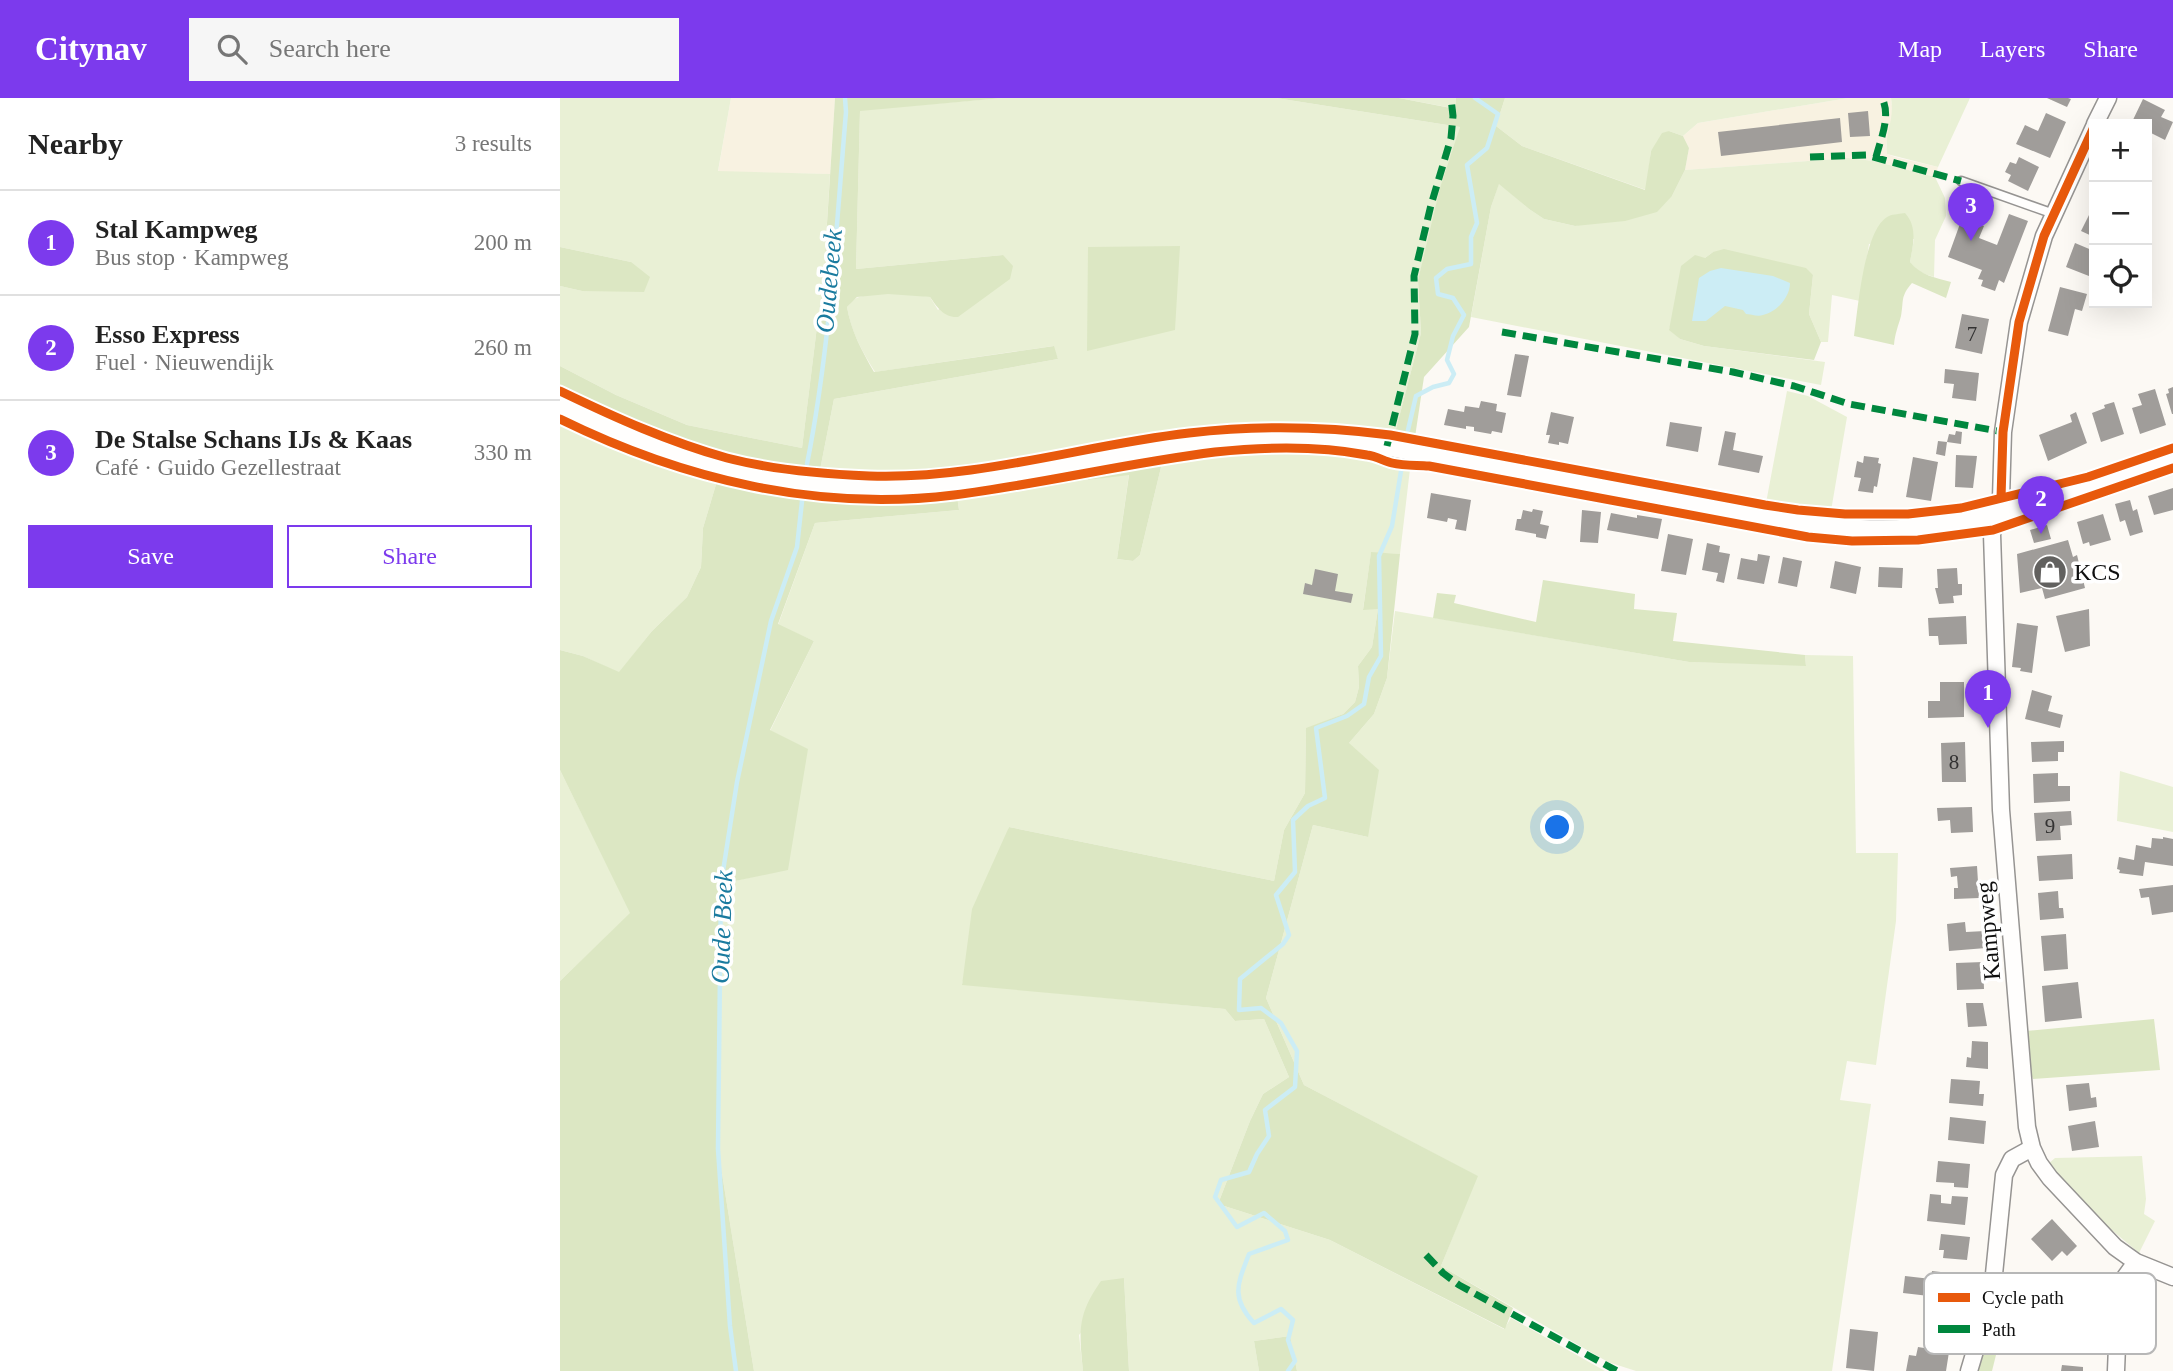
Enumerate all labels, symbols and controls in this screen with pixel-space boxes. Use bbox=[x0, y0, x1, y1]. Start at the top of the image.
search box bbox=[189, 18, 679, 81]
icon: search bbox=[213, 30, 251, 68]
text: Citynav bbox=[35, 31, 147, 67]
text: Search here bbox=[269, 34, 391, 63]
text: Map bbox=[1898, 36, 1942, 62]
text: Layers bbox=[1980, 36, 2045, 62]
text: Share bbox=[2083, 36, 2138, 62]
map controls bbox=[2089, 119, 2152, 308]
button: + bbox=[2089, 119, 2152, 182]
text: Nearby bbox=[28, 127, 123, 160]
text: 3 results bbox=[455, 131, 532, 156]
button: − bbox=[2089, 182, 2152, 245]
pin: 3 bbox=[1948, 183, 1994, 241]
text: Stal Kampweg bbox=[95, 215, 258, 244]
water label: Oudebeek bbox=[810, 228, 848, 334]
text: 1 bbox=[45, 230, 57, 255]
text: 200 m bbox=[474, 230, 532, 255]
text: Bus stop · Kampweg bbox=[95, 245, 289, 270]
button: locate bbox=[2089, 245, 2152, 308]
text: Esso Express bbox=[95, 320, 240, 349]
house number: 7 bbox=[1967, 322, 1977, 346]
text: 2 bbox=[45, 335, 57, 360]
text: 260 m bbox=[474, 335, 532, 360]
text: Fuel · Nieuwendijk bbox=[95, 350, 274, 375]
text: De Stalse Schans IJs & Kaas bbox=[95, 425, 412, 454]
text: 3 bbox=[45, 440, 57, 465]
text: 330 m bbox=[474, 440, 532, 465]
text: Café · Guido Gezellestraat bbox=[95, 455, 341, 480]
pin: 2 bbox=[2018, 476, 2064, 534]
button: Save bbox=[28, 525, 273, 588]
button: Share bbox=[287, 525, 532, 588]
shop icon: KCS bbox=[2031, 553, 2069, 591]
place label: KCS bbox=[2074, 559, 2121, 585]
pin: 1 bbox=[1965, 670, 2011, 728]
house number: 8 bbox=[1949, 750, 1959, 774]
your location bbox=[1540, 810, 1574, 844]
house number: 9 bbox=[2045, 814, 2055, 838]
water label: Oude Beek bbox=[706, 869, 738, 984]
street label: Kampweg bbox=[1971, 881, 2005, 981]
legend bbox=[1924, 1273, 2156, 1354]
text: Cycle path bbox=[1982, 1287, 2064, 1308]
text: Path bbox=[1982, 1319, 2016, 1340]

